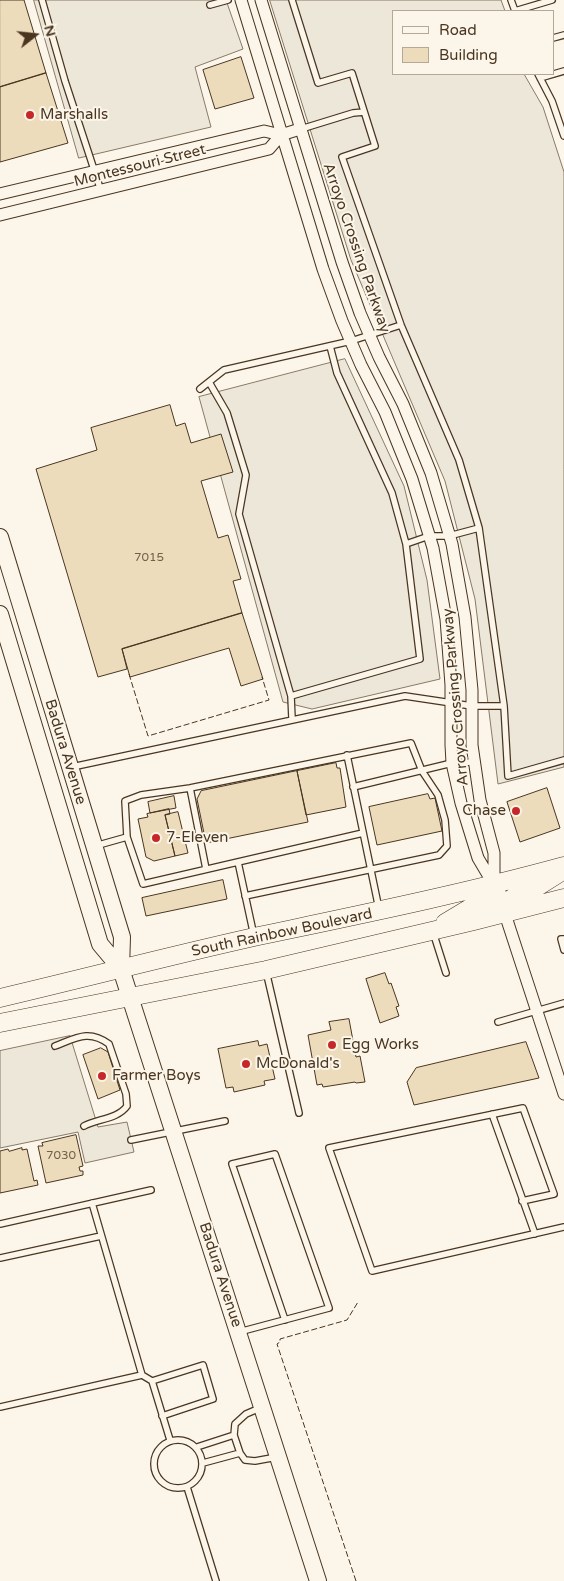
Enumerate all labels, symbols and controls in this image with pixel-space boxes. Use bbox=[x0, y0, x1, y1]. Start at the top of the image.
north arrow bbox=[10, 10, 60, 60]
legend bbox=[392, 10, 554, 75]
text: Road bbox=[439, 21, 477, 39]
text: N bbox=[40, 23, 60, 38]
text: Building bbox=[439, 46, 498, 64]
place label: Marshalls bbox=[40, 106, 108, 124]
marker: Marshalls bbox=[24, 109, 36, 121]
street label: Montessouri Street bbox=[72, 141, 208, 191]
street label: Arroyo Crossing Parkway bbox=[318, 161, 394, 335]
house number: 7015 bbox=[134, 551, 164, 565]
street label: Arroyo Crossing Parkway bbox=[439, 607, 473, 787]
street label: Badura Avenue bbox=[40, 697, 90, 807]
place label: Chase bbox=[462, 802, 506, 820]
marker: Chase bbox=[510, 805, 522, 817]
place label: 7-Eleven bbox=[166, 829, 228, 847]
marker: 7-Eleven bbox=[150, 832, 162, 844]
street label: South Rainbow Boulevard bbox=[190, 905, 374, 961]
place label: Egg Works bbox=[342, 1036, 419, 1054]
marker: Egg Works bbox=[326, 1039, 338, 1051]
place label: McDonald's bbox=[256, 1055, 340, 1073]
marker: McDonald's bbox=[240, 1058, 252, 1070]
place label: Farmer Boys bbox=[112, 1067, 201, 1085]
marker: Farmer Boys bbox=[96, 1070, 108, 1082]
house number: 7030 bbox=[46, 1149, 76, 1163]
street label: Badura Avenue bbox=[195, 1220, 245, 1330]

